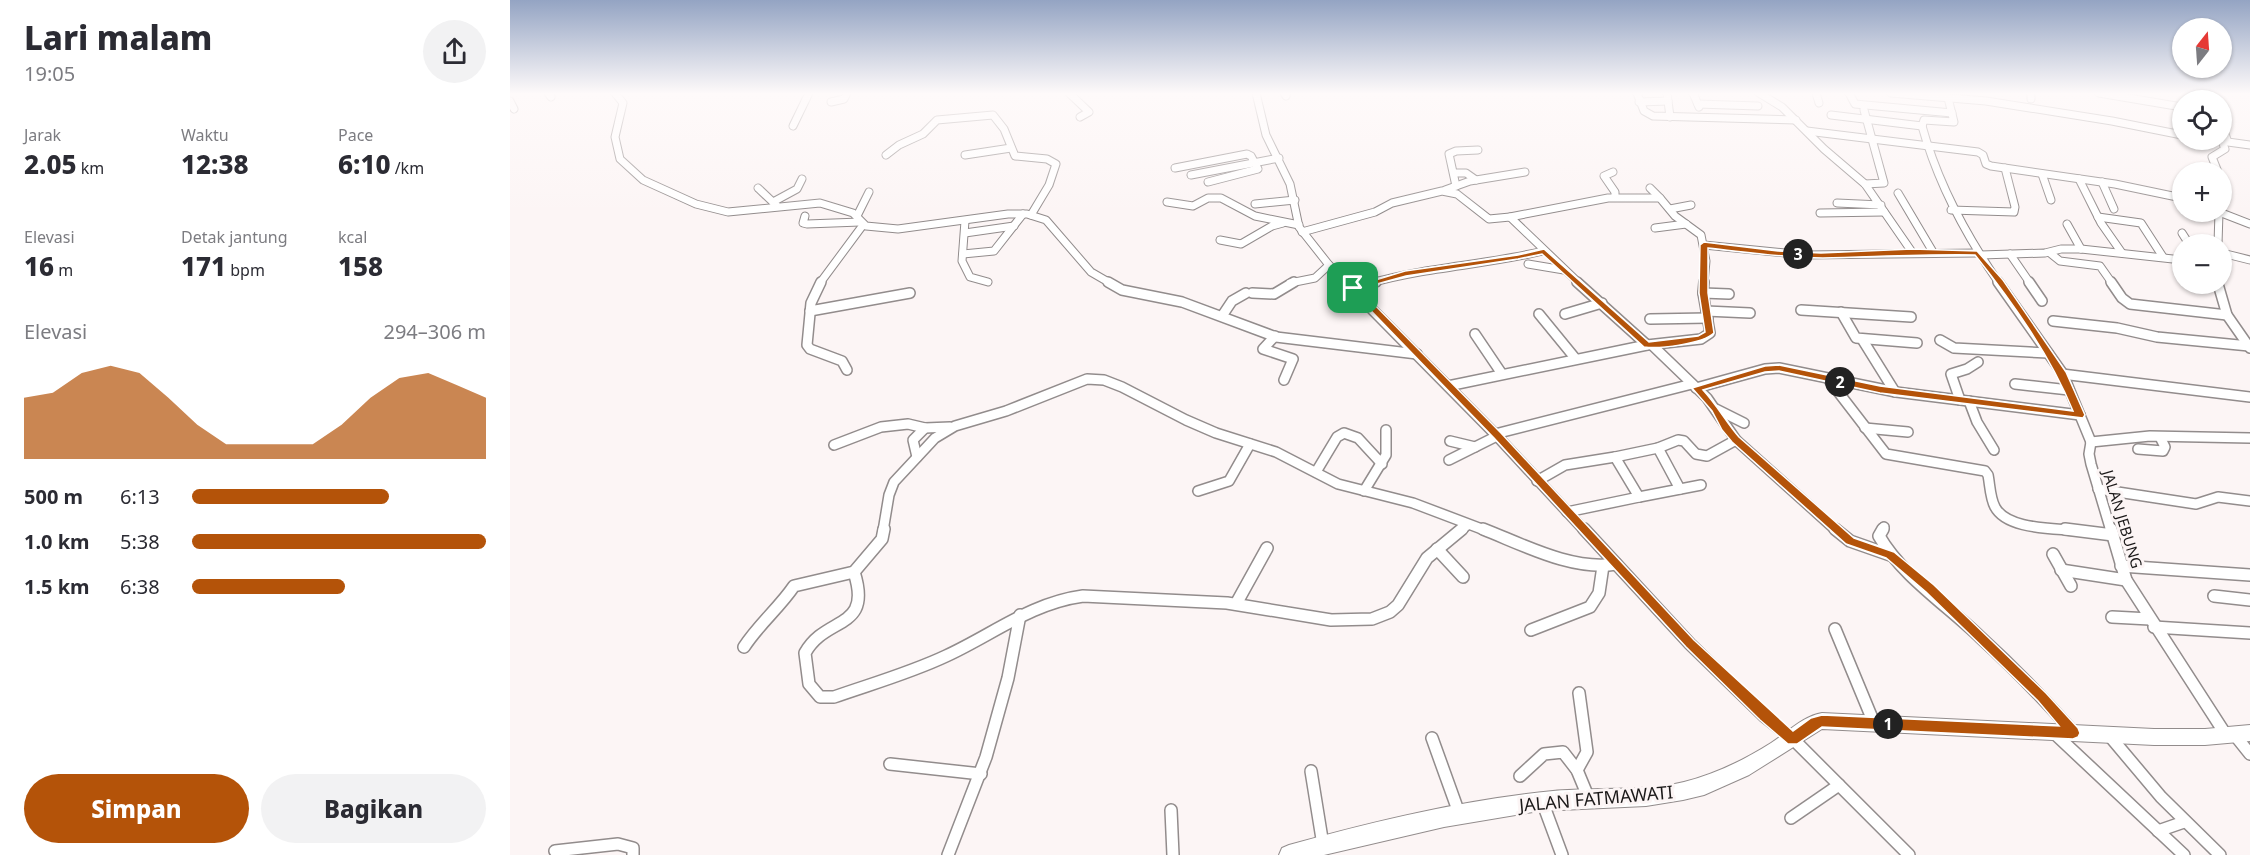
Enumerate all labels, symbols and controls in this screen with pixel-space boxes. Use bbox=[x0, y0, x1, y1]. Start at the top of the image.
text: Lari malam bbox=[24, 15, 212, 60]
north arrow bbox=[2172, 18, 2232, 78]
map controls bbox=[2172, 18, 2232, 294]
button: share bbox=[423, 20, 486, 83]
text: 19:05 bbox=[24, 60, 75, 87]
button: locate bbox=[2172, 90, 2232, 150]
text: Jarak bbox=[24, 124, 61, 146]
text: Waktu bbox=[181, 124, 229, 146]
text: Pace bbox=[338, 124, 373, 146]
text: 2.05 bbox=[24, 146, 77, 182]
text: 12:38 bbox=[181, 146, 249, 182]
text: 6:10 bbox=[338, 146, 391, 182]
text: km bbox=[77, 157, 104, 179]
text: /km bbox=[391, 157, 424, 179]
button: + bbox=[2172, 162, 2232, 222]
text: Elevasi bbox=[24, 226, 75, 248]
text: Detak jantung bbox=[181, 226, 288, 248]
text: kcal bbox=[338, 226, 367, 248]
button: − bbox=[2172, 234, 2232, 294]
pin: 3 bbox=[1783, 239, 1813, 269]
text: 3 bbox=[1793, 243, 1803, 265]
text: 16 bbox=[24, 248, 54, 284]
text: 171 bbox=[181, 248, 226, 284]
text: 158 bbox=[338, 248, 383, 284]
text: m bbox=[54, 259, 73, 281]
text: bpm bbox=[226, 259, 265, 281]
pin bbox=[1327, 262, 1378, 313]
icon: arrive bbox=[1336, 271, 1369, 304]
text: Elevasi bbox=[24, 318, 87, 345]
text: 294–306 m bbox=[383, 318, 486, 345]
pin: 2 bbox=[1825, 367, 1855, 397]
text: 2 bbox=[1835, 371, 1845, 393]
street label: JALAN JEBUNG bbox=[2098, 465, 2147, 571]
text: 500 m bbox=[24, 483, 83, 510]
text: 6:13 bbox=[120, 483, 160, 510]
text: 1.0 km bbox=[24, 528, 90, 555]
text: 5:38 bbox=[120, 528, 160, 555]
text: 1.5 km bbox=[24, 573, 90, 600]
text: 6:38 bbox=[120, 573, 160, 600]
pin: 1 bbox=[1873, 709, 1903, 739]
text: 1 bbox=[1883, 713, 1893, 735]
button: Simpan bbox=[24, 774, 249, 843]
button: Bagikan bbox=[261, 774, 486, 843]
street label: JALAN FATMAWATI bbox=[1516, 779, 1674, 817]

